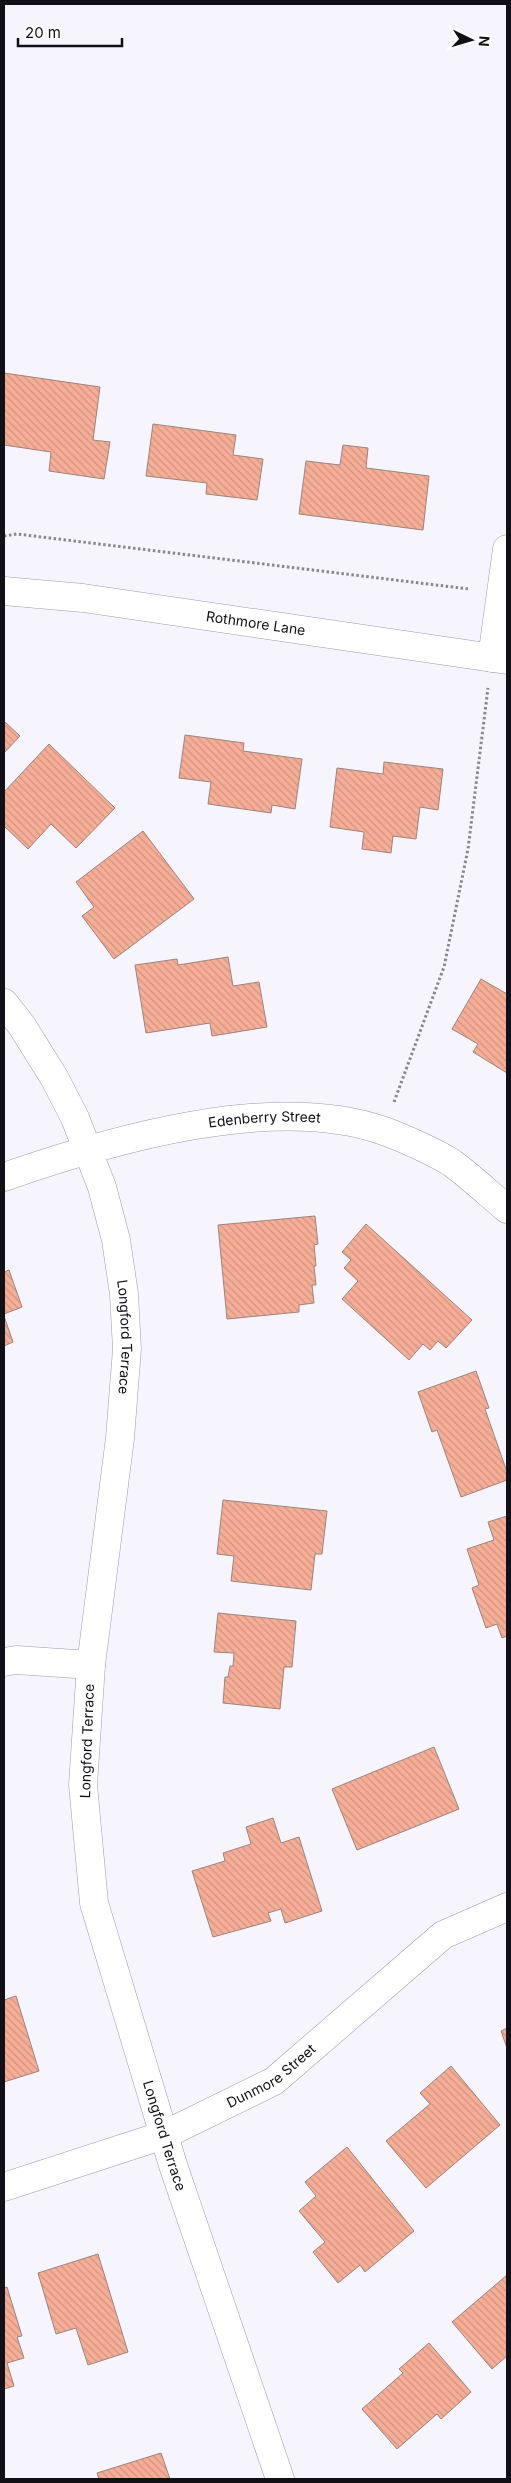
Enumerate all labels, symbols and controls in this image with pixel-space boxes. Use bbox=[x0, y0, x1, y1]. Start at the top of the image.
scale bar bbox=[18, 15, 121, 47]
north arrow bbox=[446, 15, 496, 65]
text: 20 m bbox=[25, 23, 61, 42]
text: N bbox=[476, 35, 493, 47]
street label: Rothmore Lane bbox=[205, 607, 307, 638]
street label: Edenberry Street bbox=[207, 1107, 322, 1131]
street label: Longford Terrace bbox=[114, 1278, 136, 1395]
street label: Longford Terrace bbox=[76, 1683, 97, 1799]
street label: Dunmore Street bbox=[224, 2040, 319, 2111]
street label: Longford Terrace bbox=[140, 2078, 190, 2193]

